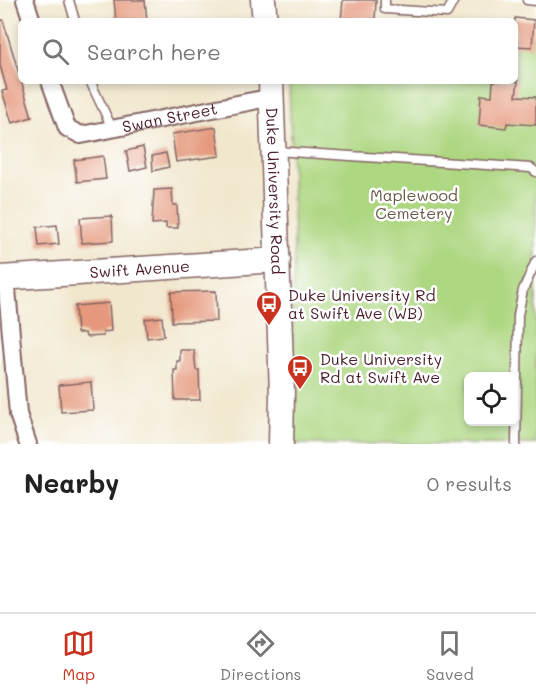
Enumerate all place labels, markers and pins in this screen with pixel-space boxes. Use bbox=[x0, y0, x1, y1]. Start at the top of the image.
place label: Duke University Rd at Swift Ave (WB) bbox=[288, 284, 436, 323]
bus stop icon: Duke University Rd at Swift Ave (WB) bbox=[254, 289, 284, 327]
place label: Duke University Rd at Swift Ave bbox=[320, 348, 442, 387]
bus stop icon: Duke University Rd at Swift Ave bbox=[285, 353, 315, 391]

